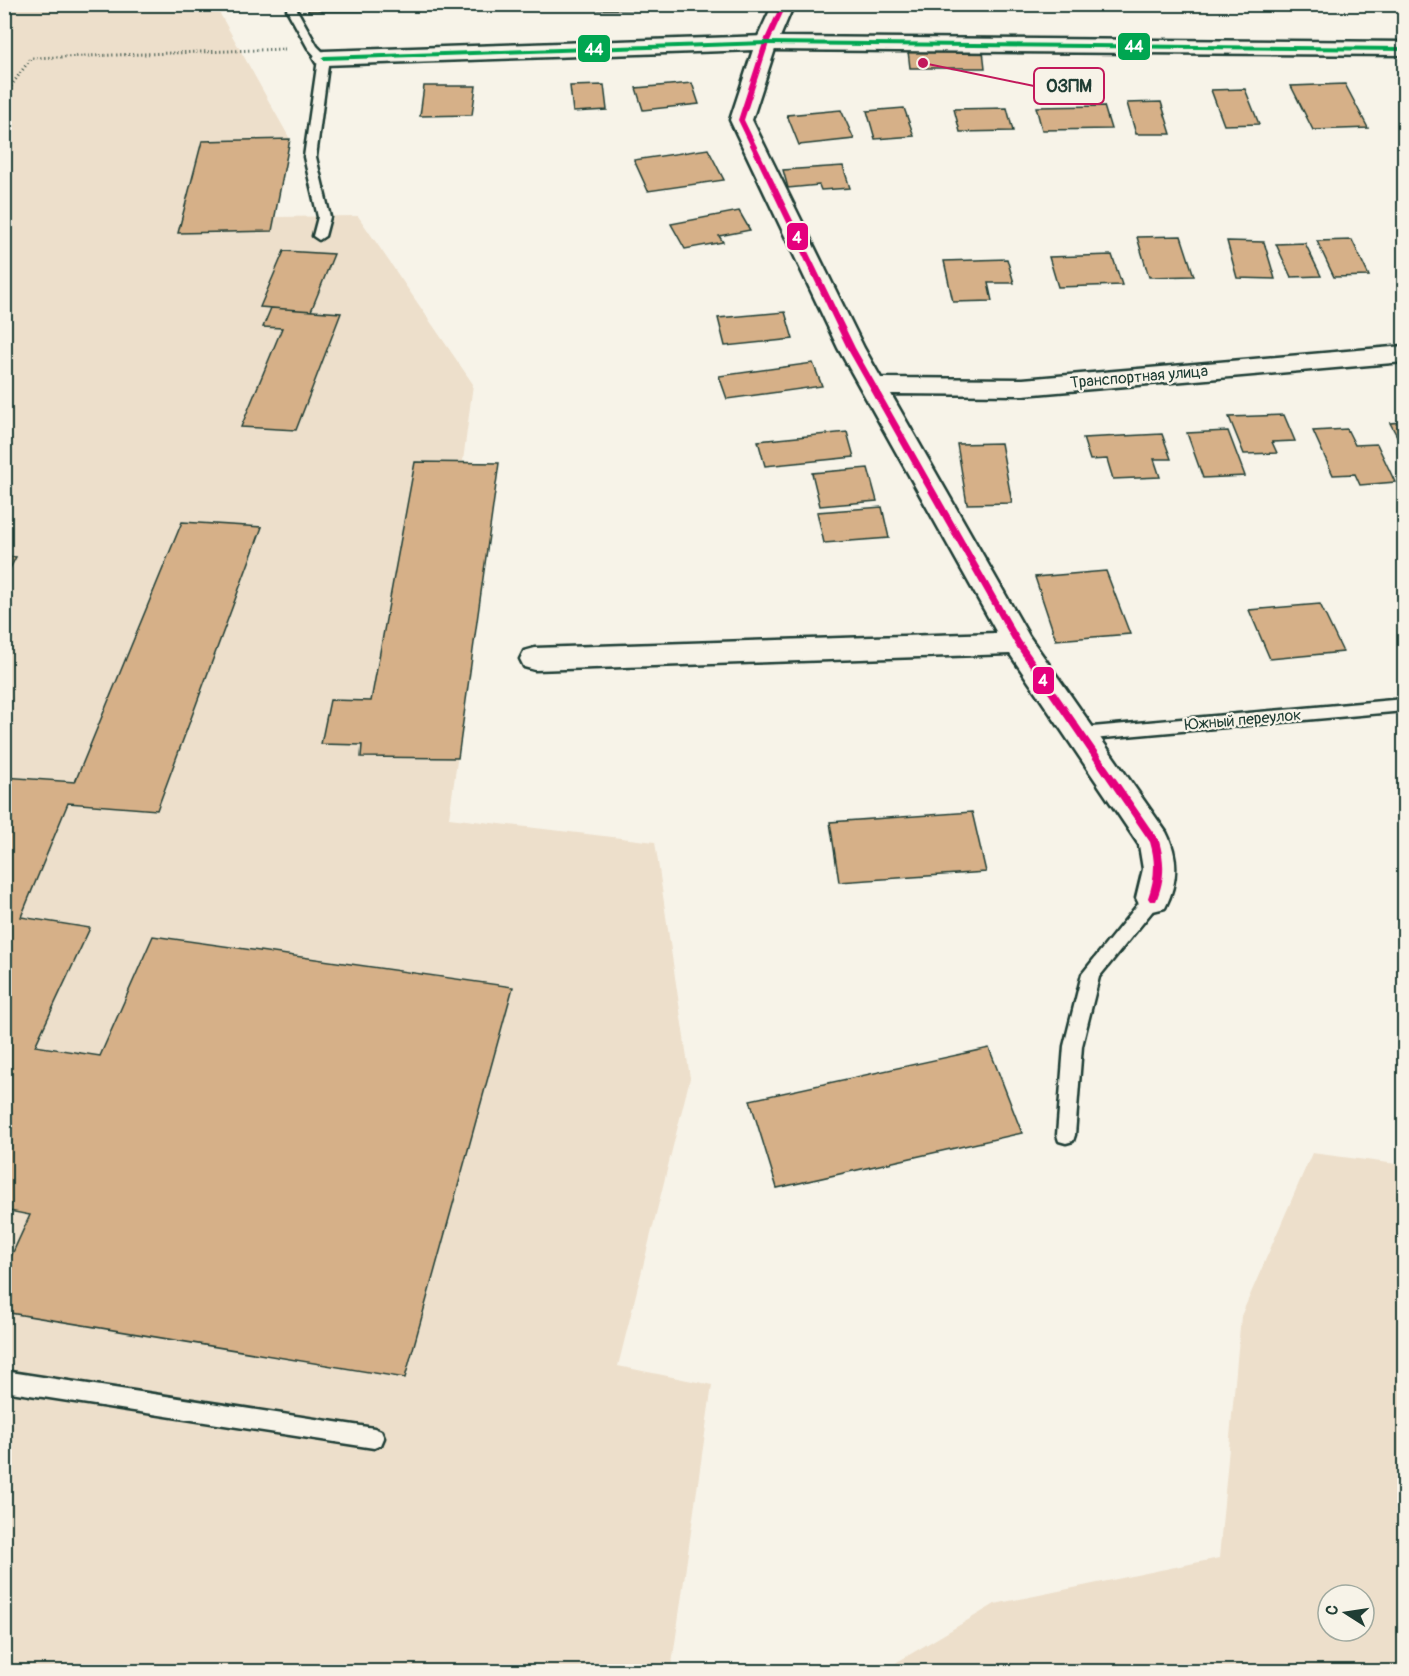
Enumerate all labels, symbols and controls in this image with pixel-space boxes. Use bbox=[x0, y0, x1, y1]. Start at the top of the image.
line badge: 44 bbox=[1117, 32, 1151, 61]
line badge: 44 bbox=[577, 34, 611, 63]
text: 44 bbox=[1125, 37, 1144, 57]
text: 44 bbox=[585, 40, 604, 60]
callout: ОЗПМ bbox=[1034, 68, 1104, 104]
text: ОЗПМ bbox=[1046, 75, 1092, 98]
line badge: 4 bbox=[786, 222, 809, 251]
text: 4 bbox=[792, 228, 802, 248]
street label: Транспортная улица bbox=[1069, 361, 1209, 393]
line badge: 4 bbox=[1032, 666, 1055, 695]
text: 4 bbox=[1038, 671, 1048, 691]
street label: Южный переулок bbox=[1184, 705, 1302, 735]
north arrow bbox=[1316, 1583, 1376, 1643]
text: С bbox=[1321, 1603, 1343, 1617]

